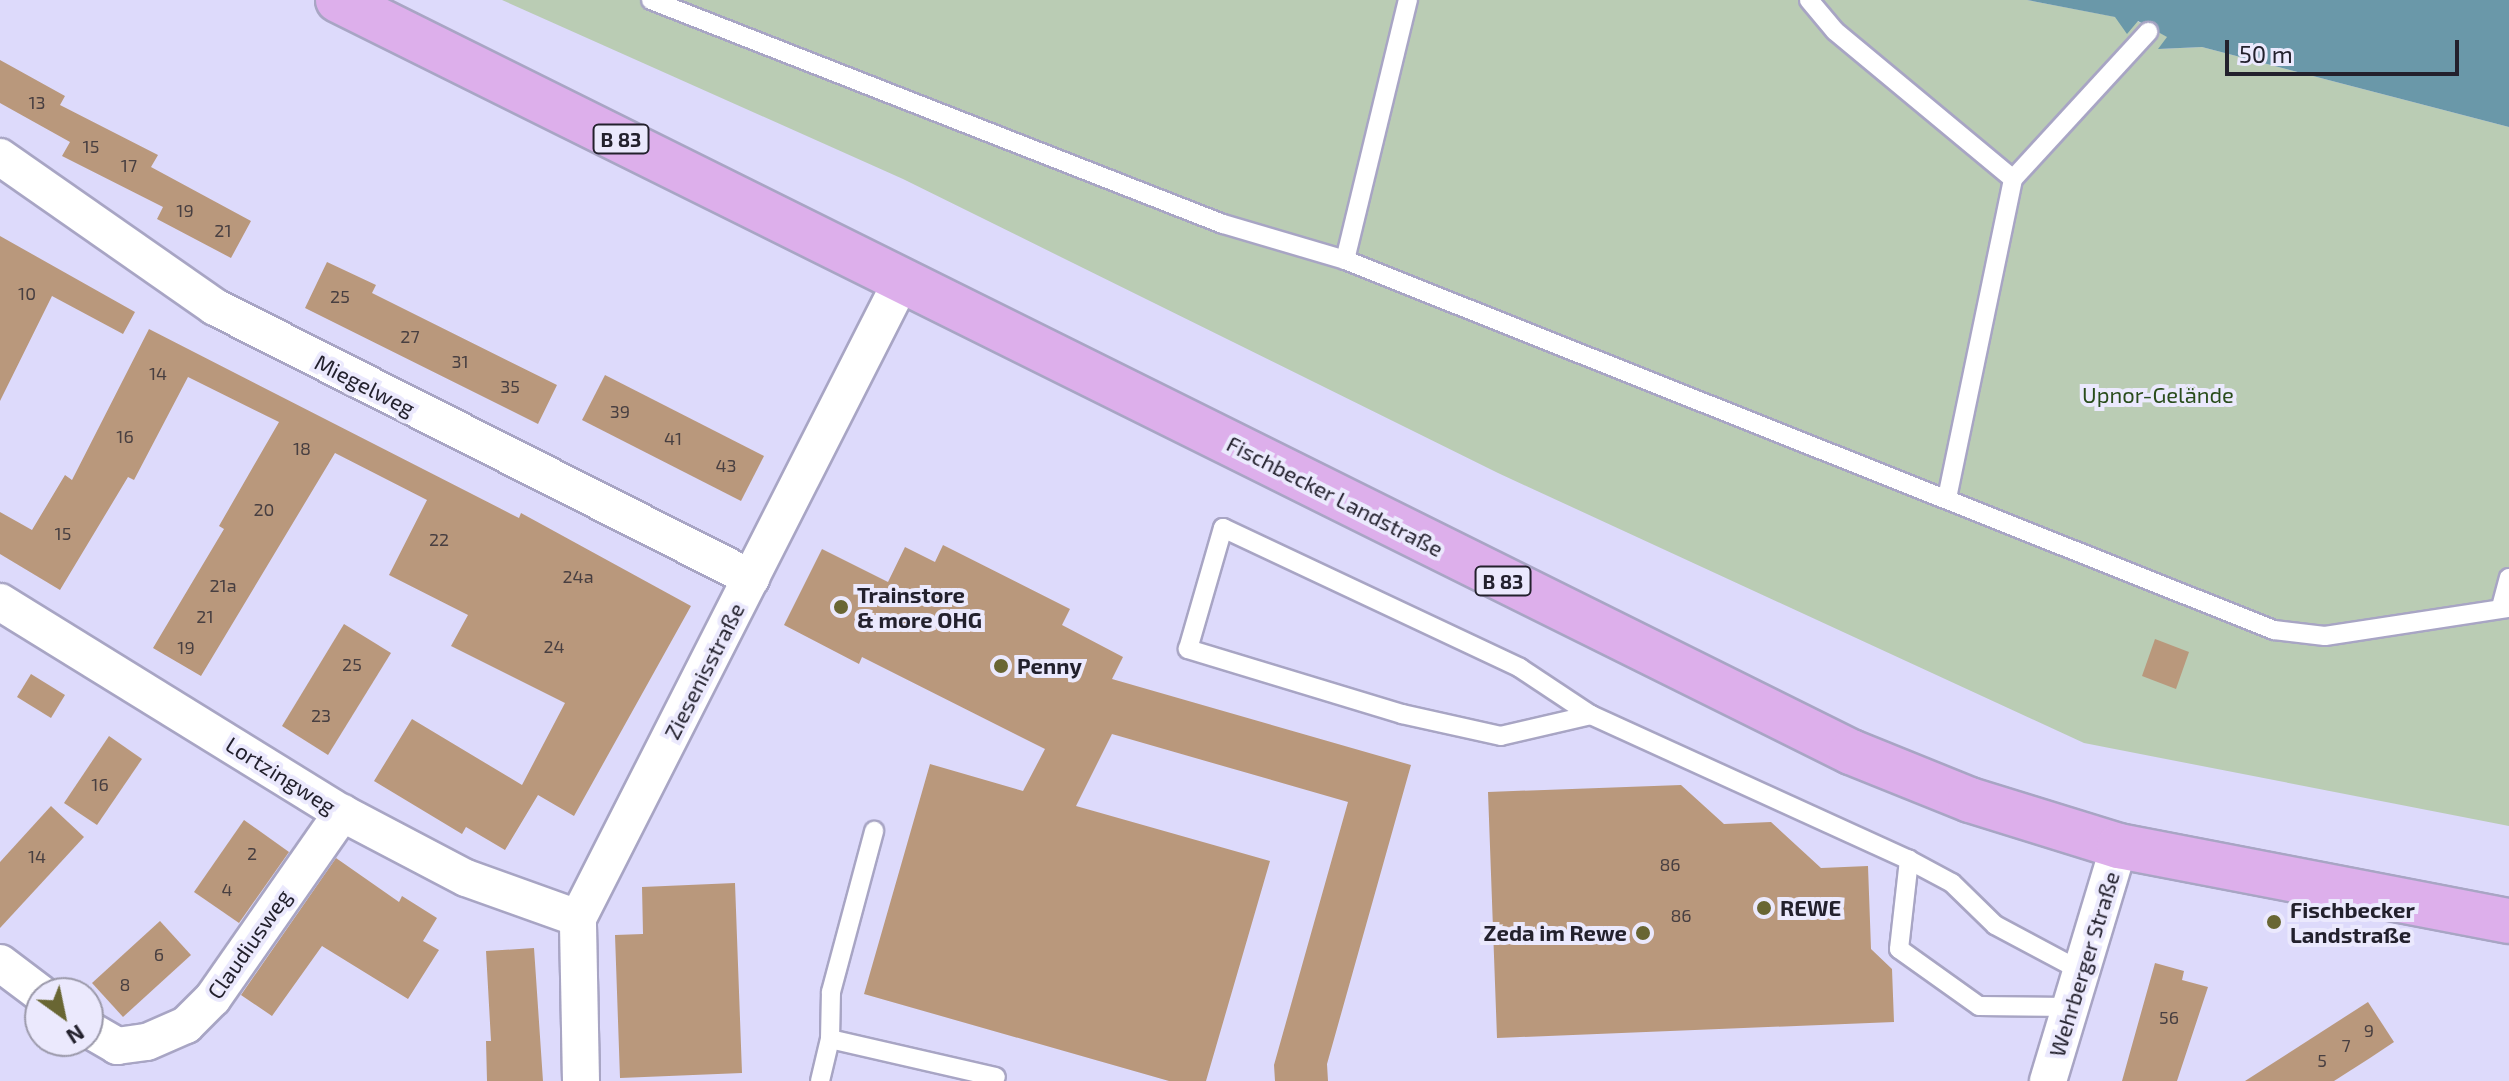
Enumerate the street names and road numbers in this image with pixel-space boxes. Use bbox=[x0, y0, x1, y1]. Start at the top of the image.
road number: B 83 bbox=[591, 123, 651, 155]
street label: Miegelweg bbox=[310, 349, 420, 421]
street label: Fischbecker Landstraße bbox=[1222, 430, 1448, 562]
road number: B 83 bbox=[1473, 565, 1533, 597]
street label: Ziesenisstraße bbox=[658, 599, 750, 743]
street label: Lortzingweg bbox=[221, 731, 341, 819]
street label: Wehrberger Straße bbox=[2043, 868, 2125, 1060]
street label: Claudiusweg bbox=[202, 884, 296, 1004]

